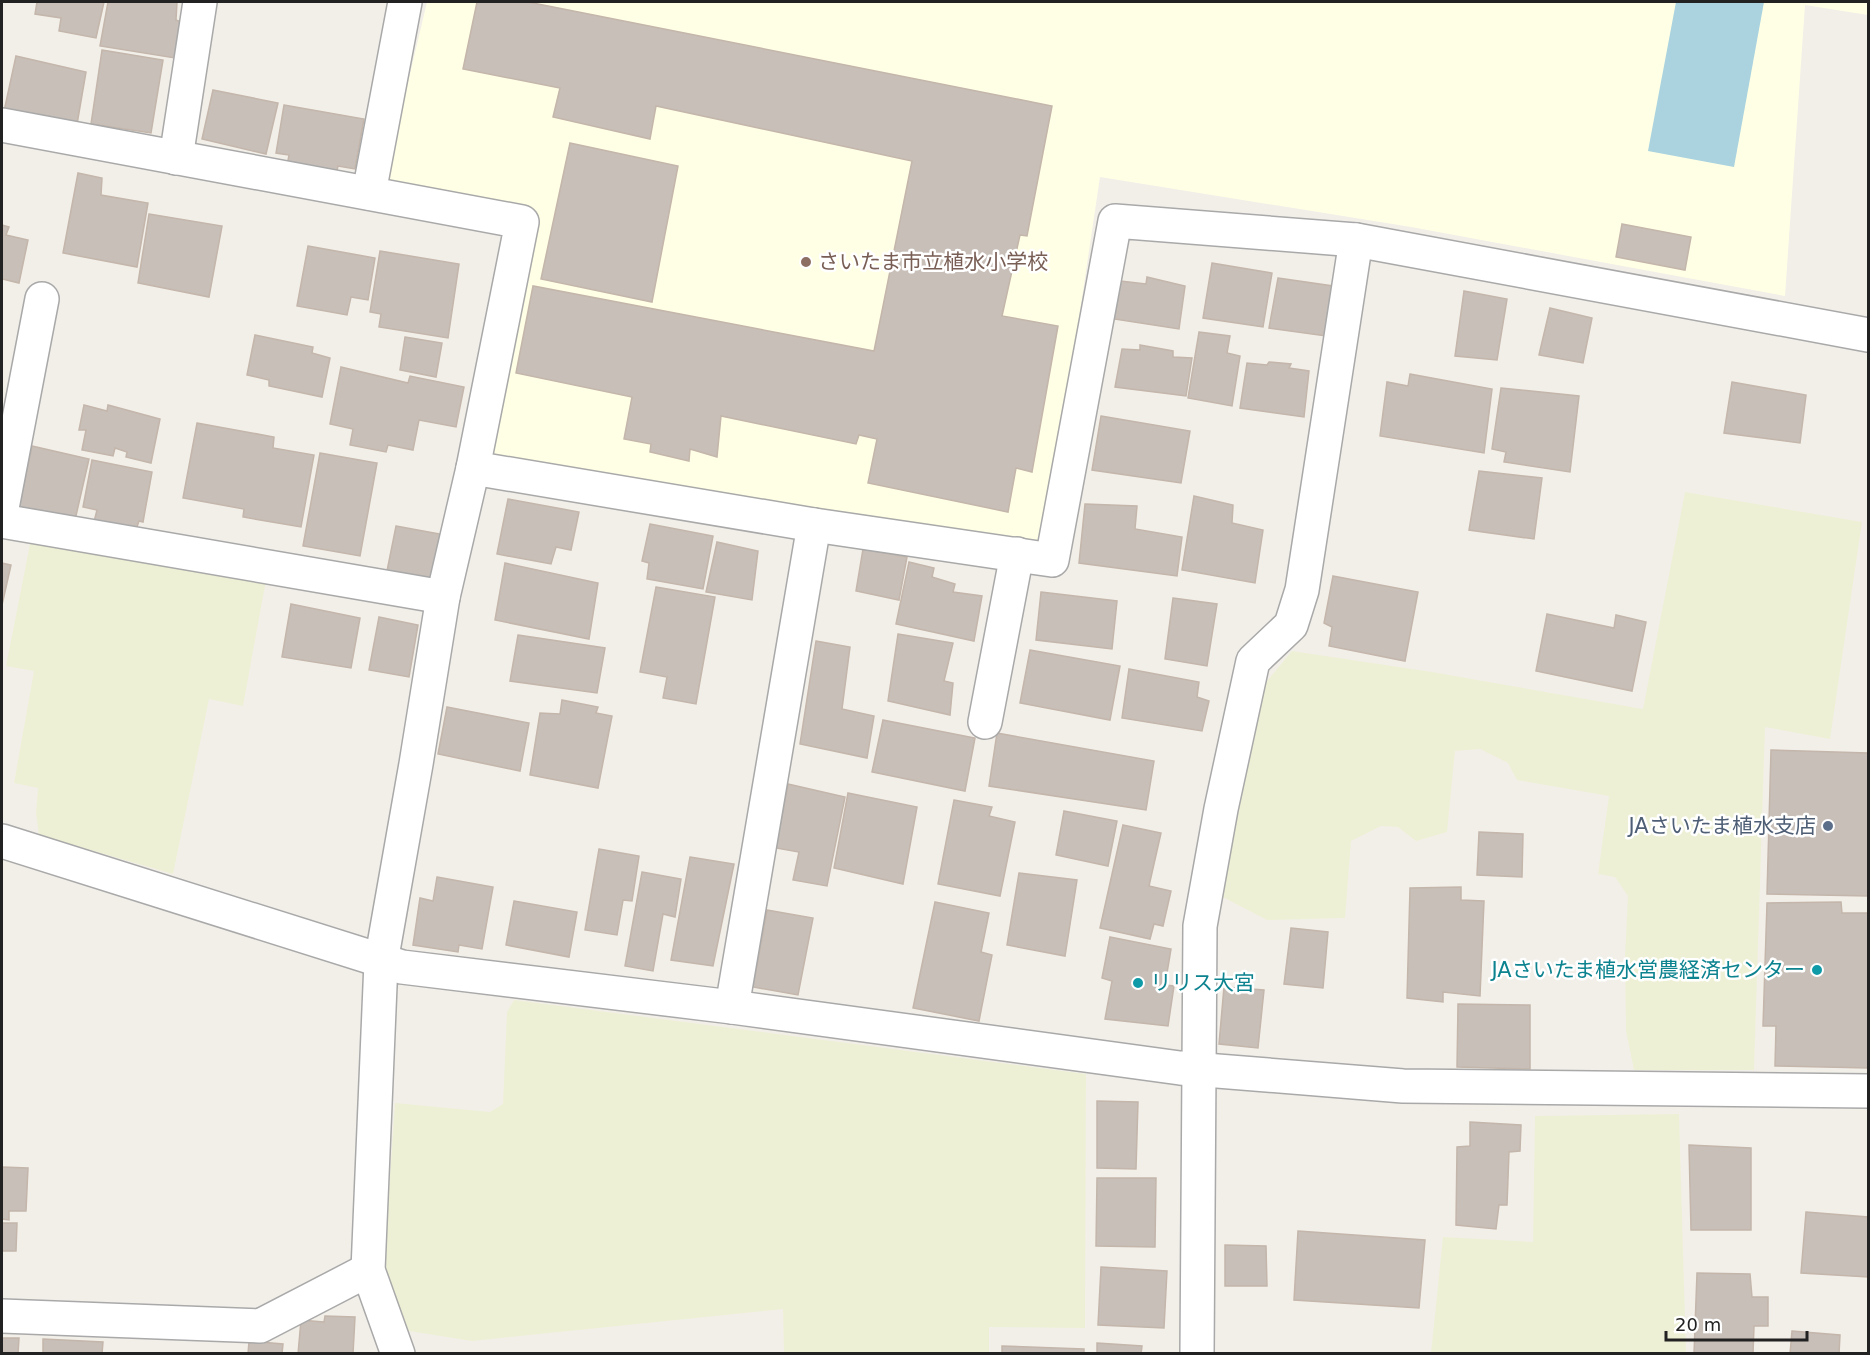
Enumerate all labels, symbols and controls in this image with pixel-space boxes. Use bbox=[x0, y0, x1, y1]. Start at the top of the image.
place label: さいたま市立植水小学校 bbox=[818, 250, 1048, 274]
marker: さいたま市立植水小学校 bbox=[799, 255, 813, 269]
place label: JAさいたま植水支店 bbox=[1626, 814, 1816, 838]
marker: JAさいたま植水支店 bbox=[1821, 819, 1835, 833]
place label: JAさいたま植水営農経済センター bbox=[1489, 958, 1805, 982]
marker: JAさいたま植水営農経済センター bbox=[1810, 963, 1824, 977]
place label: リリス大宮 bbox=[1150, 971, 1255, 995]
marker: リリス大宮 bbox=[1131, 976, 1145, 990]
scale bar bbox=[1666, 1304, 1807, 1342]
text: 20 m bbox=[1675, 1314, 1721, 1335]

